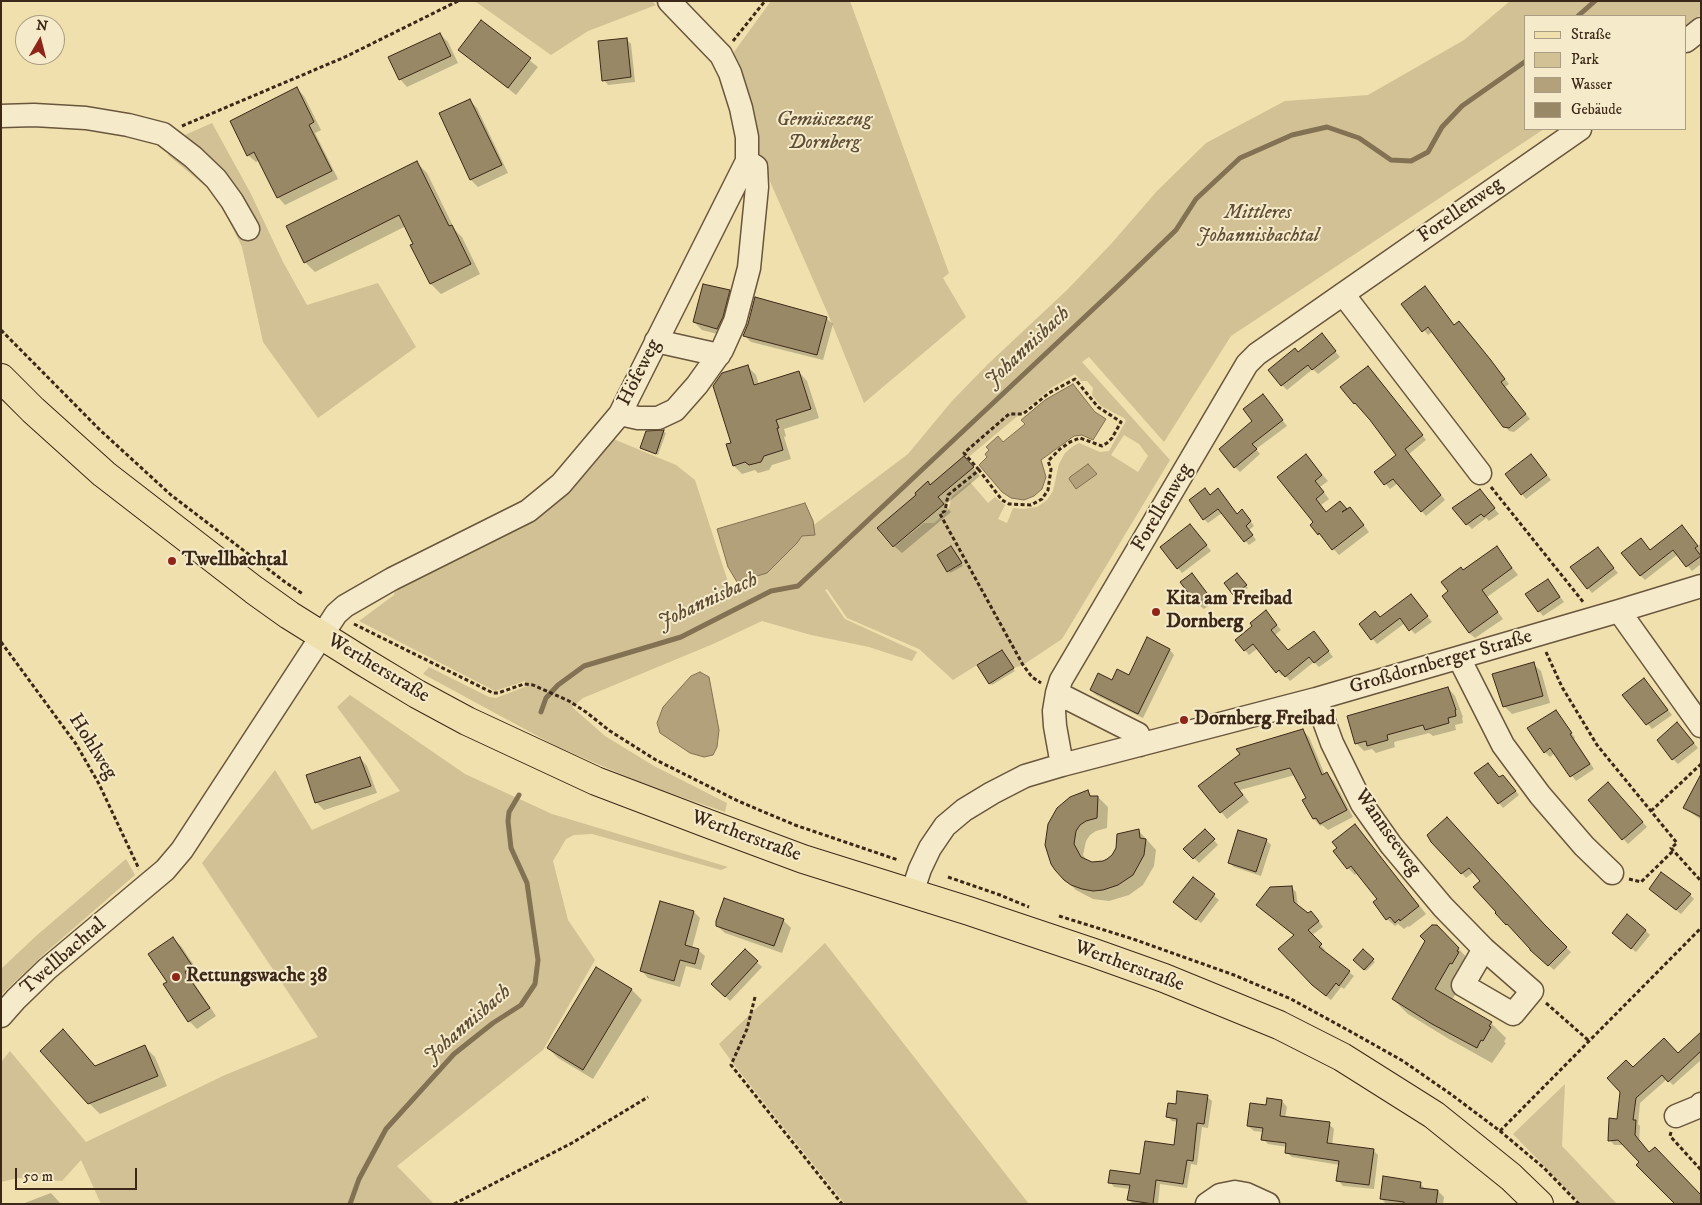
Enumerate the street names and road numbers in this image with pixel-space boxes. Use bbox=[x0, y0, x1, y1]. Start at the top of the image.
street label: Forellenweg bbox=[1414, 173, 1508, 249]
street label: Höfeweg bbox=[613, 336, 667, 410]
street label: Forellenweg bbox=[1127, 460, 1199, 556]
street label: Großdornberger Straße bbox=[1347, 625, 1535, 701]
street label: Wertherstraße bbox=[323, 629, 433, 709]
street label: Hohlweg bbox=[62, 710, 122, 784]
street label: Wannseeweg bbox=[1348, 785, 1426, 881]
street label: Wertherstraße bbox=[688, 806, 804, 868]
street label: Twellbachtal bbox=[16, 913, 112, 1001]
street label: Wertherstraße bbox=[1071, 936, 1187, 998]

